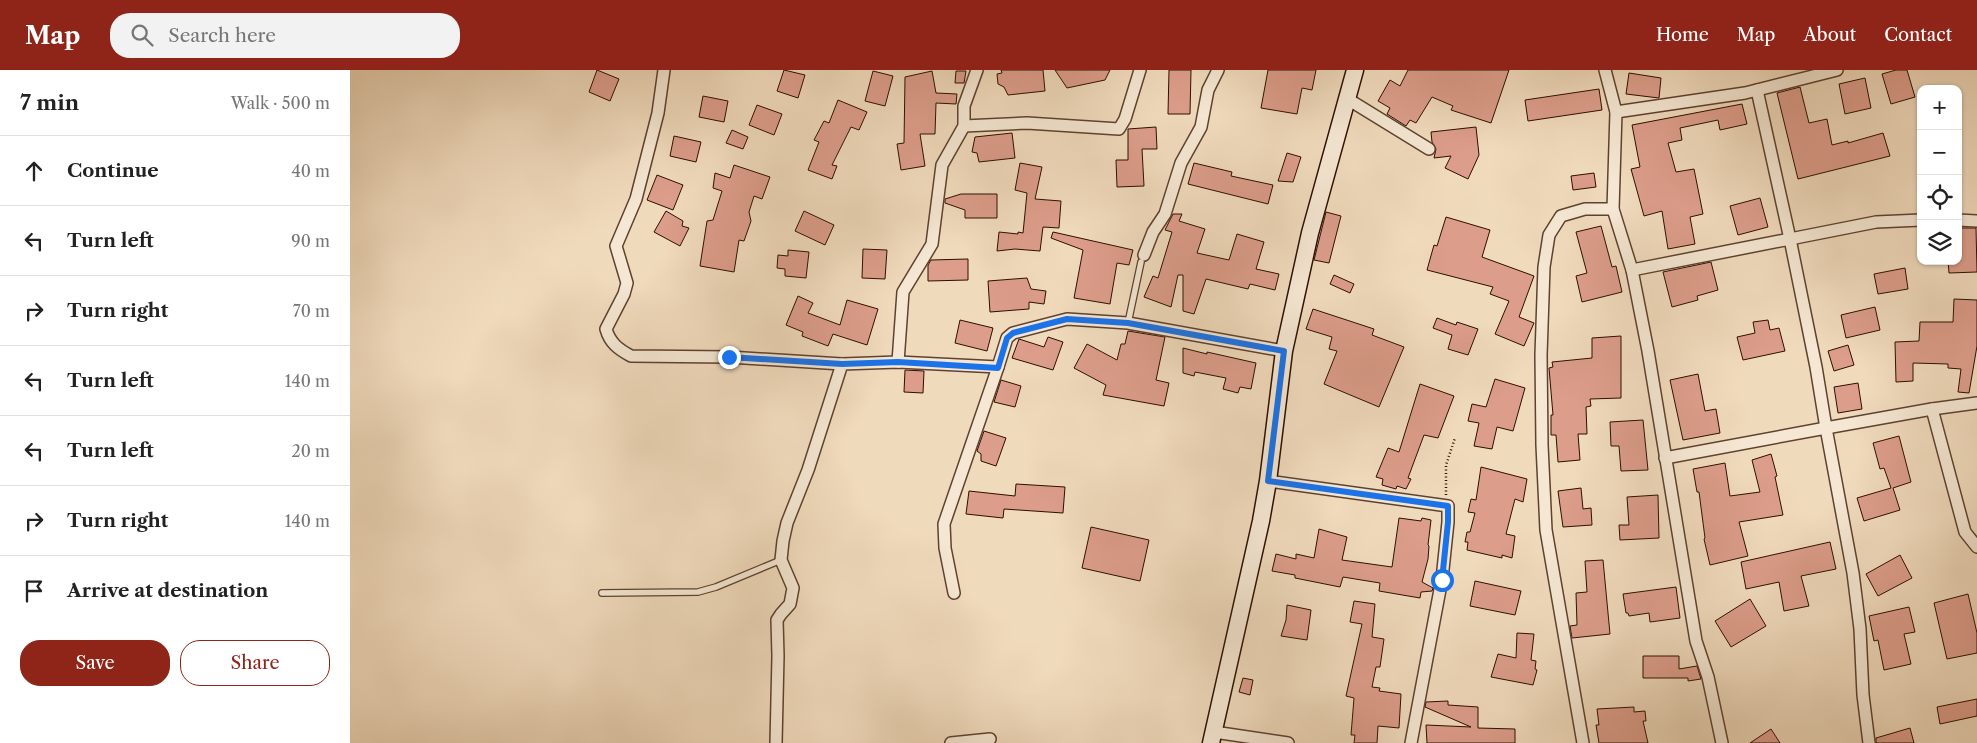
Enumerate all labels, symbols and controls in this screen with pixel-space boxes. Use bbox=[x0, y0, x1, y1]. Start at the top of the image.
search box bbox=[110, 13, 460, 58]
text: Map bbox=[25, 21, 80, 50]
icon: search bbox=[128, 21, 156, 49]
text: Search here bbox=[168, 24, 276, 47]
text: Home bbox=[1656, 24, 1709, 46]
text: Map bbox=[1737, 24, 1775, 46]
text: About bbox=[1803, 24, 1856, 46]
text: Contact bbox=[1884, 24, 1952, 46]
map controls bbox=[1917, 85, 1962, 265]
button: + bbox=[1917, 85, 1962, 130]
text: 7 min bbox=[20, 90, 79, 115]
text: Walk · 500 m bbox=[231, 93, 330, 113]
button: − bbox=[1917, 130, 1962, 175]
icon: ahead bbox=[20, 157, 48, 185]
text: Continue bbox=[67, 159, 159, 182]
text: 40 m bbox=[291, 161, 330, 181]
button: locate bbox=[1917, 175, 1962, 220]
button: layers bbox=[1917, 220, 1962, 265]
icon: left bbox=[20, 227, 48, 255]
text: Turn left bbox=[67, 229, 154, 252]
text: 90 m bbox=[291, 231, 330, 251]
icon: right bbox=[20, 297, 48, 325]
text: Turn right bbox=[67, 299, 168, 322]
text: 70 m bbox=[293, 301, 330, 321]
route end bbox=[718, 346, 741, 369]
icon: left bbox=[20, 367, 48, 395]
text: Turn left bbox=[67, 369, 154, 392]
text: 140 m bbox=[285, 371, 330, 391]
icon: left bbox=[20, 437, 48, 465]
text: Turn left bbox=[67, 439, 154, 462]
text: 20 m bbox=[291, 441, 330, 461]
icon: right bbox=[20, 507, 48, 535]
text: Turn right bbox=[67, 509, 168, 532]
text: 140 m bbox=[285, 511, 330, 531]
route start bbox=[1431, 569, 1454, 592]
icon: arrive bbox=[20, 577, 48, 605]
text: Arrive at destination bbox=[67, 579, 268, 602]
button: Save bbox=[20, 640, 170, 686]
button: Share bbox=[180, 640, 330, 686]

